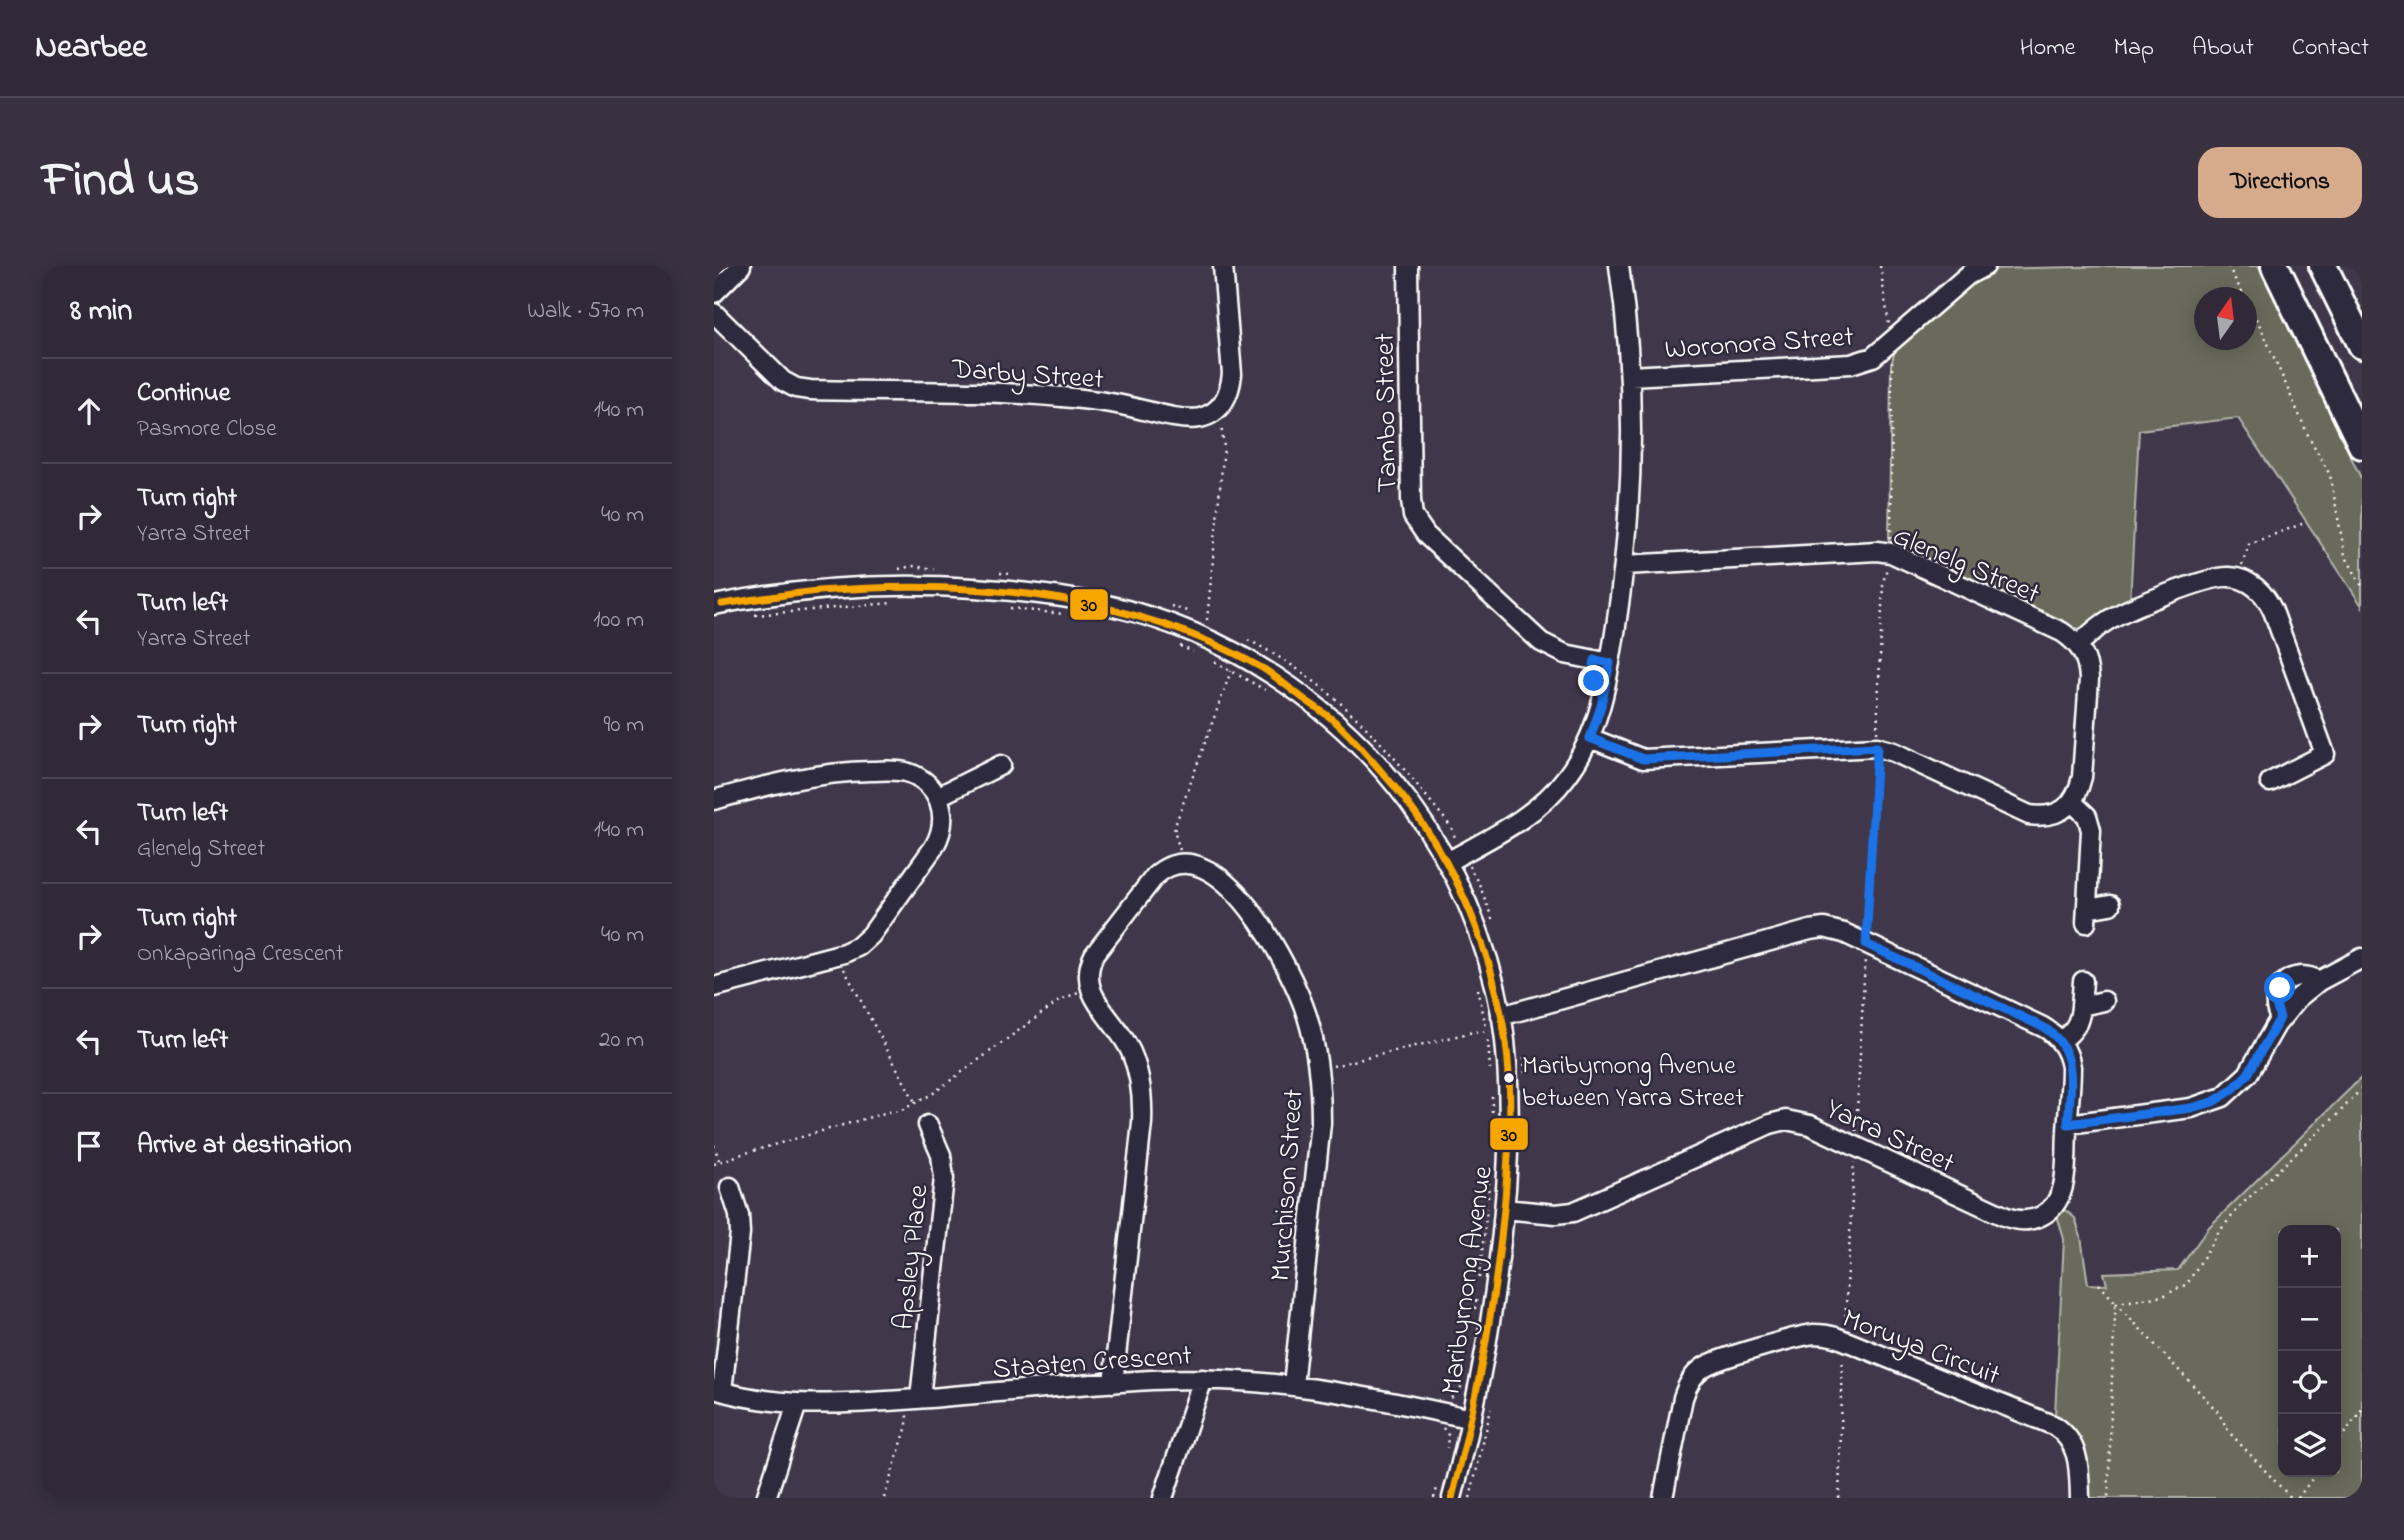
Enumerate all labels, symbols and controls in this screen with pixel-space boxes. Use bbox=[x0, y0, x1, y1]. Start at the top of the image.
text: Nearbee bbox=[35, 24, 147, 72]
text: Home bbox=[2020, 31, 2076, 66]
text: Map bbox=[2114, 31, 2154, 66]
text: About bbox=[2192, 31, 2254, 66]
text: Contact bbox=[2292, 31, 2369, 66]
text: Find us bbox=[42, 146, 199, 218]
button: Directions bbox=[2198, 147, 2362, 218]
north arrow bbox=[2194, 287, 2257, 350]
text: 8 min bbox=[70, 290, 132, 334]
text: Walk · 570 m bbox=[527, 295, 644, 328]
street label: Woronora Street bbox=[1663, 317, 1855, 372]
street label: Tambo Street bbox=[1366, 333, 1409, 493]
street label: Darby Street bbox=[949, 350, 1105, 401]
text: Continue bbox=[137, 375, 230, 413]
icon: ahead bbox=[70, 392, 108, 430]
text: 140 m bbox=[594, 394, 644, 427]
text: Pasmore Close bbox=[137, 413, 277, 446]
text: Turn right bbox=[137, 480, 237, 518]
icon: right bbox=[70, 497, 108, 535]
text: 40 m bbox=[601, 499, 644, 532]
street label: Glenelg Street bbox=[1886, 517, 2045, 616]
text: Yarra Street bbox=[137, 518, 250, 551]
text: Turn left bbox=[137, 585, 228, 623]
line badge: 30 bbox=[1069, 588, 1109, 621]
text: 30 bbox=[1080, 593, 1098, 620]
icon: left bbox=[70, 602, 108, 640]
text: 100 m bbox=[593, 604, 644, 637]
text: Yarra Street bbox=[137, 623, 250, 656]
route end bbox=[1578, 665, 1609, 696]
icon: right bbox=[70, 707, 108, 745]
text: Turn right bbox=[137, 707, 237, 745]
text: 90 m bbox=[604, 709, 644, 742]
text: Turn left bbox=[137, 795, 228, 833]
icon: left bbox=[70, 812, 108, 850]
text: 140 m bbox=[594, 814, 644, 847]
text: Glenelg Street bbox=[137, 833, 265, 866]
text: Turn right bbox=[137, 900, 237, 938]
icon: right bbox=[70, 917, 108, 955]
text: 40 m bbox=[601, 919, 644, 952]
text: Onkaparinga Crescent bbox=[137, 938, 343, 971]
route start bbox=[2264, 972, 2295, 1003]
icon: left bbox=[70, 1022, 108, 1060]
text: Turn left bbox=[137, 1022, 228, 1060]
text: 20 m bbox=[599, 1024, 644, 1057]
place label: Maribyrnong Avenue between Yarra Street bbox=[1522, 1048, 1744, 1118]
marker: Maribyrnong Avenue between Yarra Street bbox=[1502, 1071, 1516, 1085]
street label: Murchison Street bbox=[1261, 1088, 1316, 1283]
street label: Yarra Street bbox=[1818, 1089, 1961, 1185]
line badge: 30 bbox=[1489, 1117, 1529, 1151]
text: 30 bbox=[1500, 1123, 1518, 1150]
icon: arrive bbox=[70, 1127, 108, 1165]
text: Arrive at destination bbox=[137, 1127, 352, 1165]
street label: Maribyrnong Avenue bbox=[1432, 1163, 1505, 1397]
street label: Apsley Place bbox=[884, 1182, 941, 1332]
map controls bbox=[2278, 1225, 2341, 1477]
button: + bbox=[2278, 1225, 2341, 1288]
button: − bbox=[2278, 1288, 2341, 1351]
street label: Moruya Circuit bbox=[1836, 1299, 2005, 1397]
street label: Staaten Crescent bbox=[991, 1336, 1193, 1391]
button: locate bbox=[2278, 1351, 2341, 1414]
button: layers bbox=[2278, 1414, 2341, 1477]

